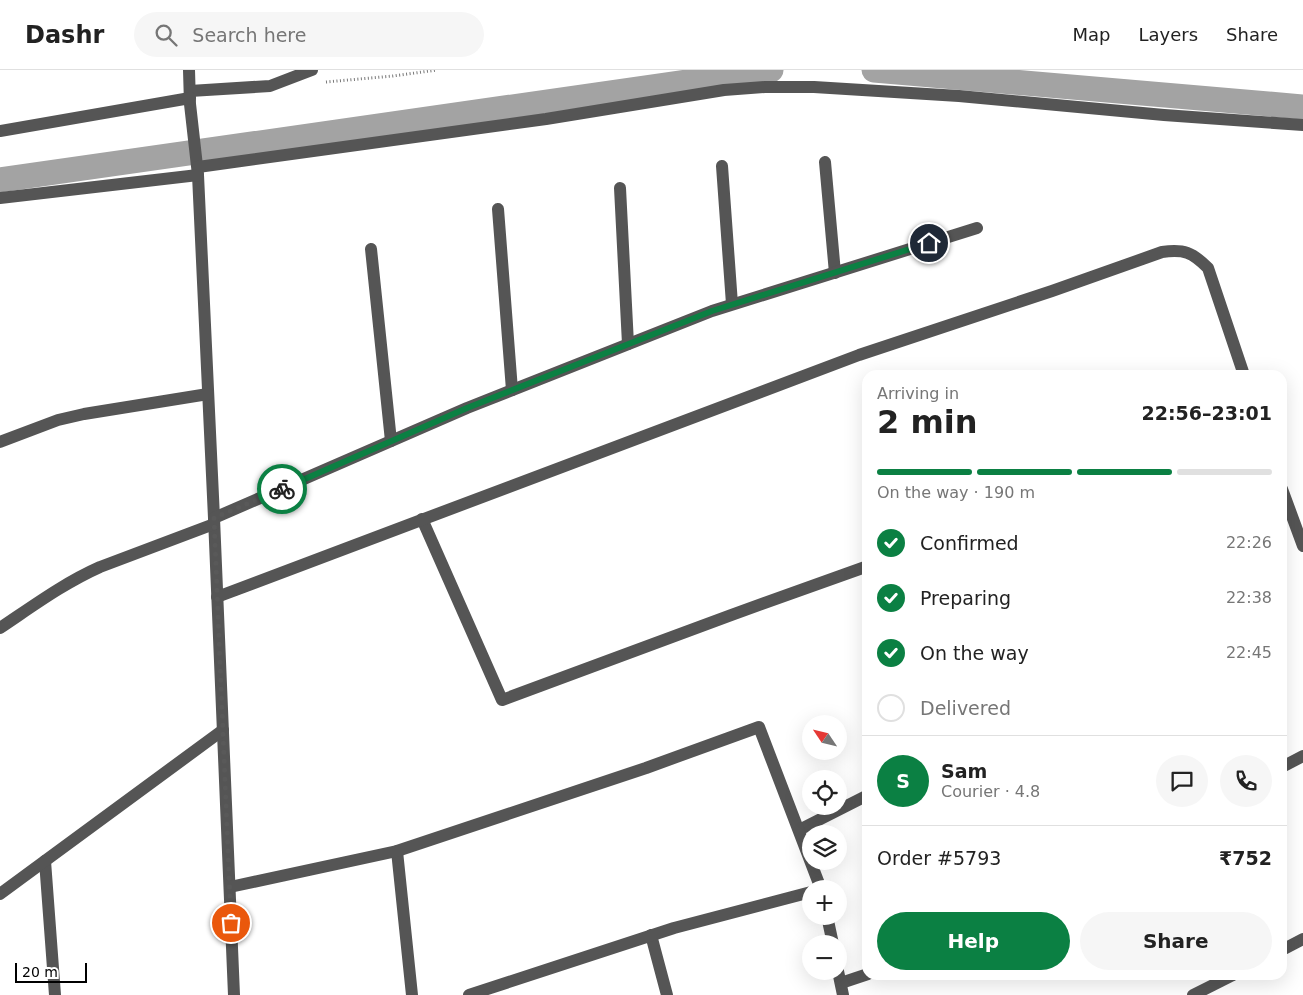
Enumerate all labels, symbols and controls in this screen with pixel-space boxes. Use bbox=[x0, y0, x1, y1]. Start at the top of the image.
search box bbox=[134, 12, 484, 57]
text: Dashr bbox=[25, 21, 104, 49]
icon: search bbox=[152, 21, 180, 49]
text: Search here bbox=[192, 24, 306, 46]
text: Map bbox=[1072, 24, 1110, 45]
text: Layers bbox=[1138, 24, 1198, 45]
text: Share bbox=[1226, 24, 1278, 45]
pin bbox=[908, 222, 950, 264]
icon: home bbox=[915, 229, 943, 257]
text: Arriving in bbox=[877, 384, 959, 403]
text: 22:56–23:01 bbox=[1142, 402, 1272, 424]
text: 2 min bbox=[877, 403, 978, 441]
courier bbox=[257, 464, 307, 514]
icon: bike bbox=[268, 475, 296, 503]
text: On the way · 190 m bbox=[877, 483, 1035, 502]
icon: check bbox=[877, 529, 905, 557]
text: Confirmed bbox=[920, 532, 1019, 554]
text: 22:26 bbox=[1226, 533, 1272, 552]
icon: check bbox=[877, 584, 905, 612]
text: Preparing bbox=[920, 587, 1011, 609]
text: 22:38 bbox=[1226, 588, 1272, 607]
icon: check bbox=[877, 639, 905, 667]
text: On the way bbox=[920, 642, 1029, 664]
text: 22:45 bbox=[1226, 643, 1272, 662]
text: Delivered bbox=[920, 697, 1011, 719]
north arrow bbox=[802, 715, 848, 760]
map controls bbox=[802, 715, 847, 980]
button: chat bbox=[1156, 755, 1208, 807]
button: phone bbox=[1220, 755, 1272, 807]
text: Sam bbox=[941, 760, 987, 782]
button: locate bbox=[802, 770, 847, 815]
text: S bbox=[896, 770, 910, 792]
text: Courier · 4.8 bbox=[941, 782, 1040, 801]
button: layers bbox=[802, 825, 847, 870]
text: Order #5793 bbox=[877, 847, 1001, 869]
text: ₹752 bbox=[1219, 847, 1272, 869]
button: + bbox=[802, 880, 847, 925]
pin bbox=[210, 902, 252, 944]
icon: bag bbox=[217, 909, 245, 937]
button: Help bbox=[877, 912, 1070, 970]
button: Share bbox=[1080, 912, 1272, 970]
button: − bbox=[802, 935, 847, 980]
scale bar bbox=[15, 960, 88, 983]
text: 20 m bbox=[22, 964, 58, 980]

